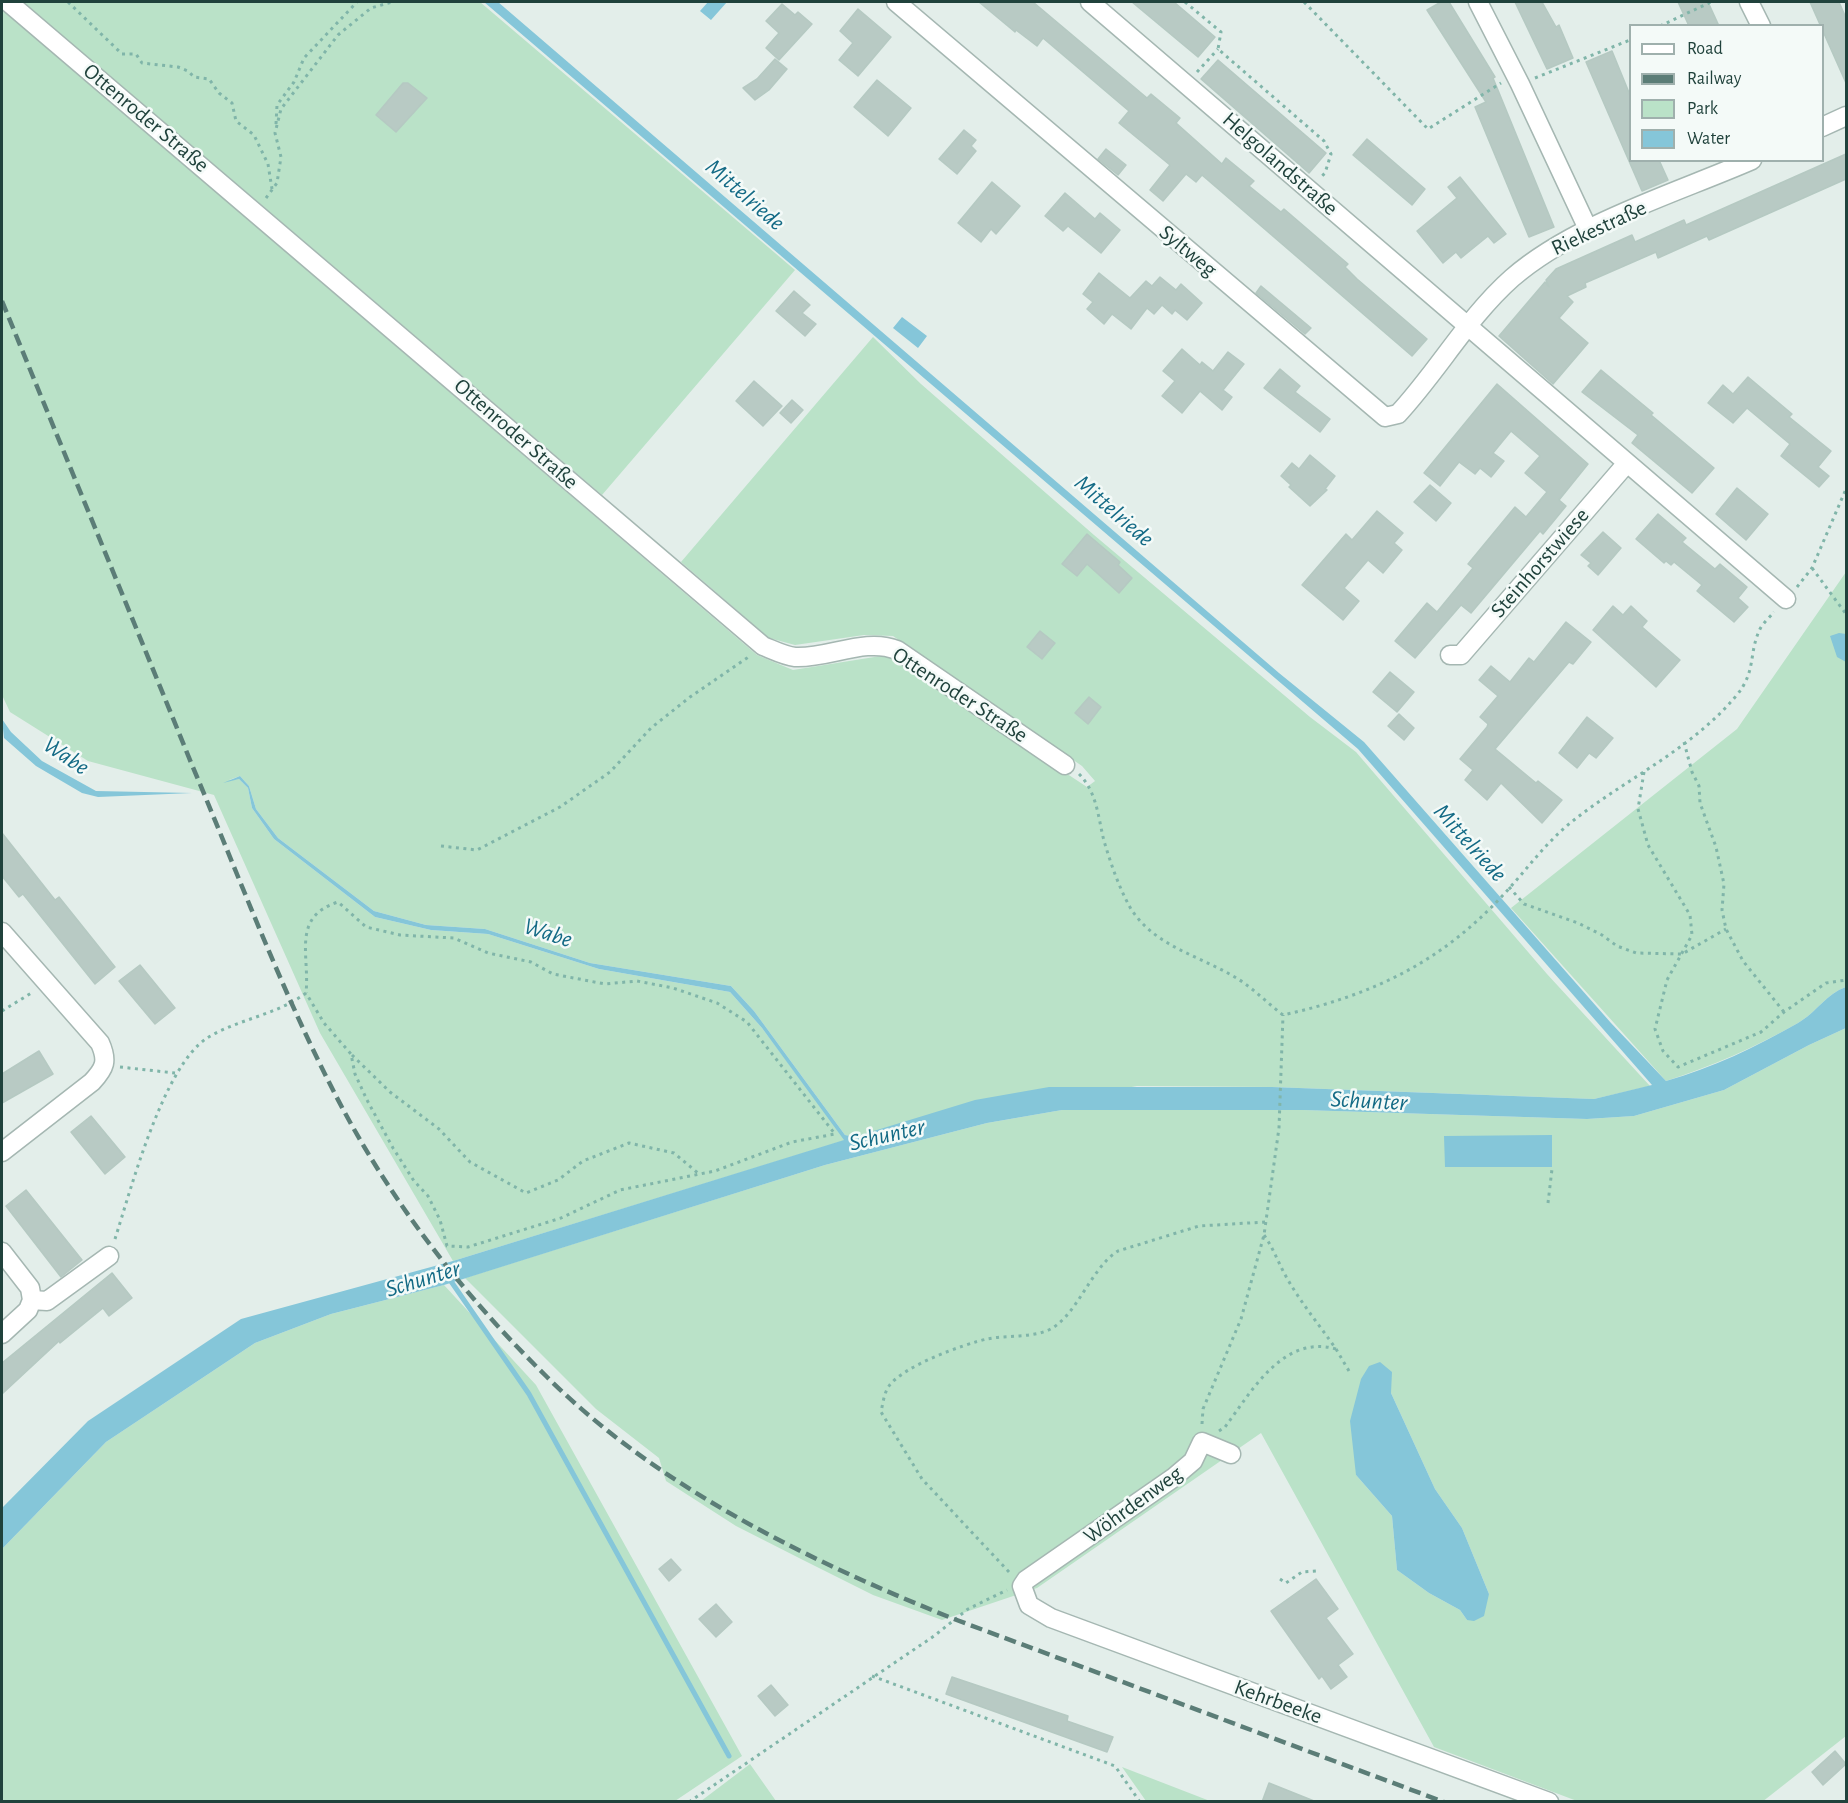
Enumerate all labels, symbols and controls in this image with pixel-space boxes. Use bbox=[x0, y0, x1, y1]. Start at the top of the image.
legend bbox=[1629, 24, 1824, 162]
text: Road bbox=[1687, 40, 1723, 58]
street label: Ottenroder Straße bbox=[78, 58, 214, 178]
text: Railway bbox=[1687, 70, 1741, 88]
text: Park bbox=[1687, 100, 1718, 118]
street label: Helgolandstraße bbox=[1217, 107, 1343, 221]
text: Water bbox=[1687, 130, 1730, 148]
water label: Mittelriede bbox=[699, 153, 791, 237]
street label: Riekestraße bbox=[1547, 194, 1651, 262]
street label: Syltweg bbox=[1154, 219, 1222, 283]
street label: Ottenroder Straße bbox=[449, 373, 583, 495]
water label: Mittelriede bbox=[1068, 469, 1160, 553]
street label: Steinhorstwiese bbox=[1485, 503, 1595, 623]
street label: Ottenroder Straße bbox=[887, 641, 1033, 749]
water label: Wabe bbox=[38, 730, 94, 782]
water label: Mittelriede bbox=[1427, 798, 1513, 888]
water label: Wabe bbox=[520, 912, 576, 954]
water label: Schunter bbox=[1330, 1085, 1408, 1117]
water label: Schunter bbox=[846, 1112, 928, 1158]
water label: Schunter bbox=[382, 1254, 464, 1304]
street label: Wöhrdenweg bbox=[1079, 1460, 1187, 1550]
street label: Kehrbeeke bbox=[1231, 1674, 1325, 1730]

